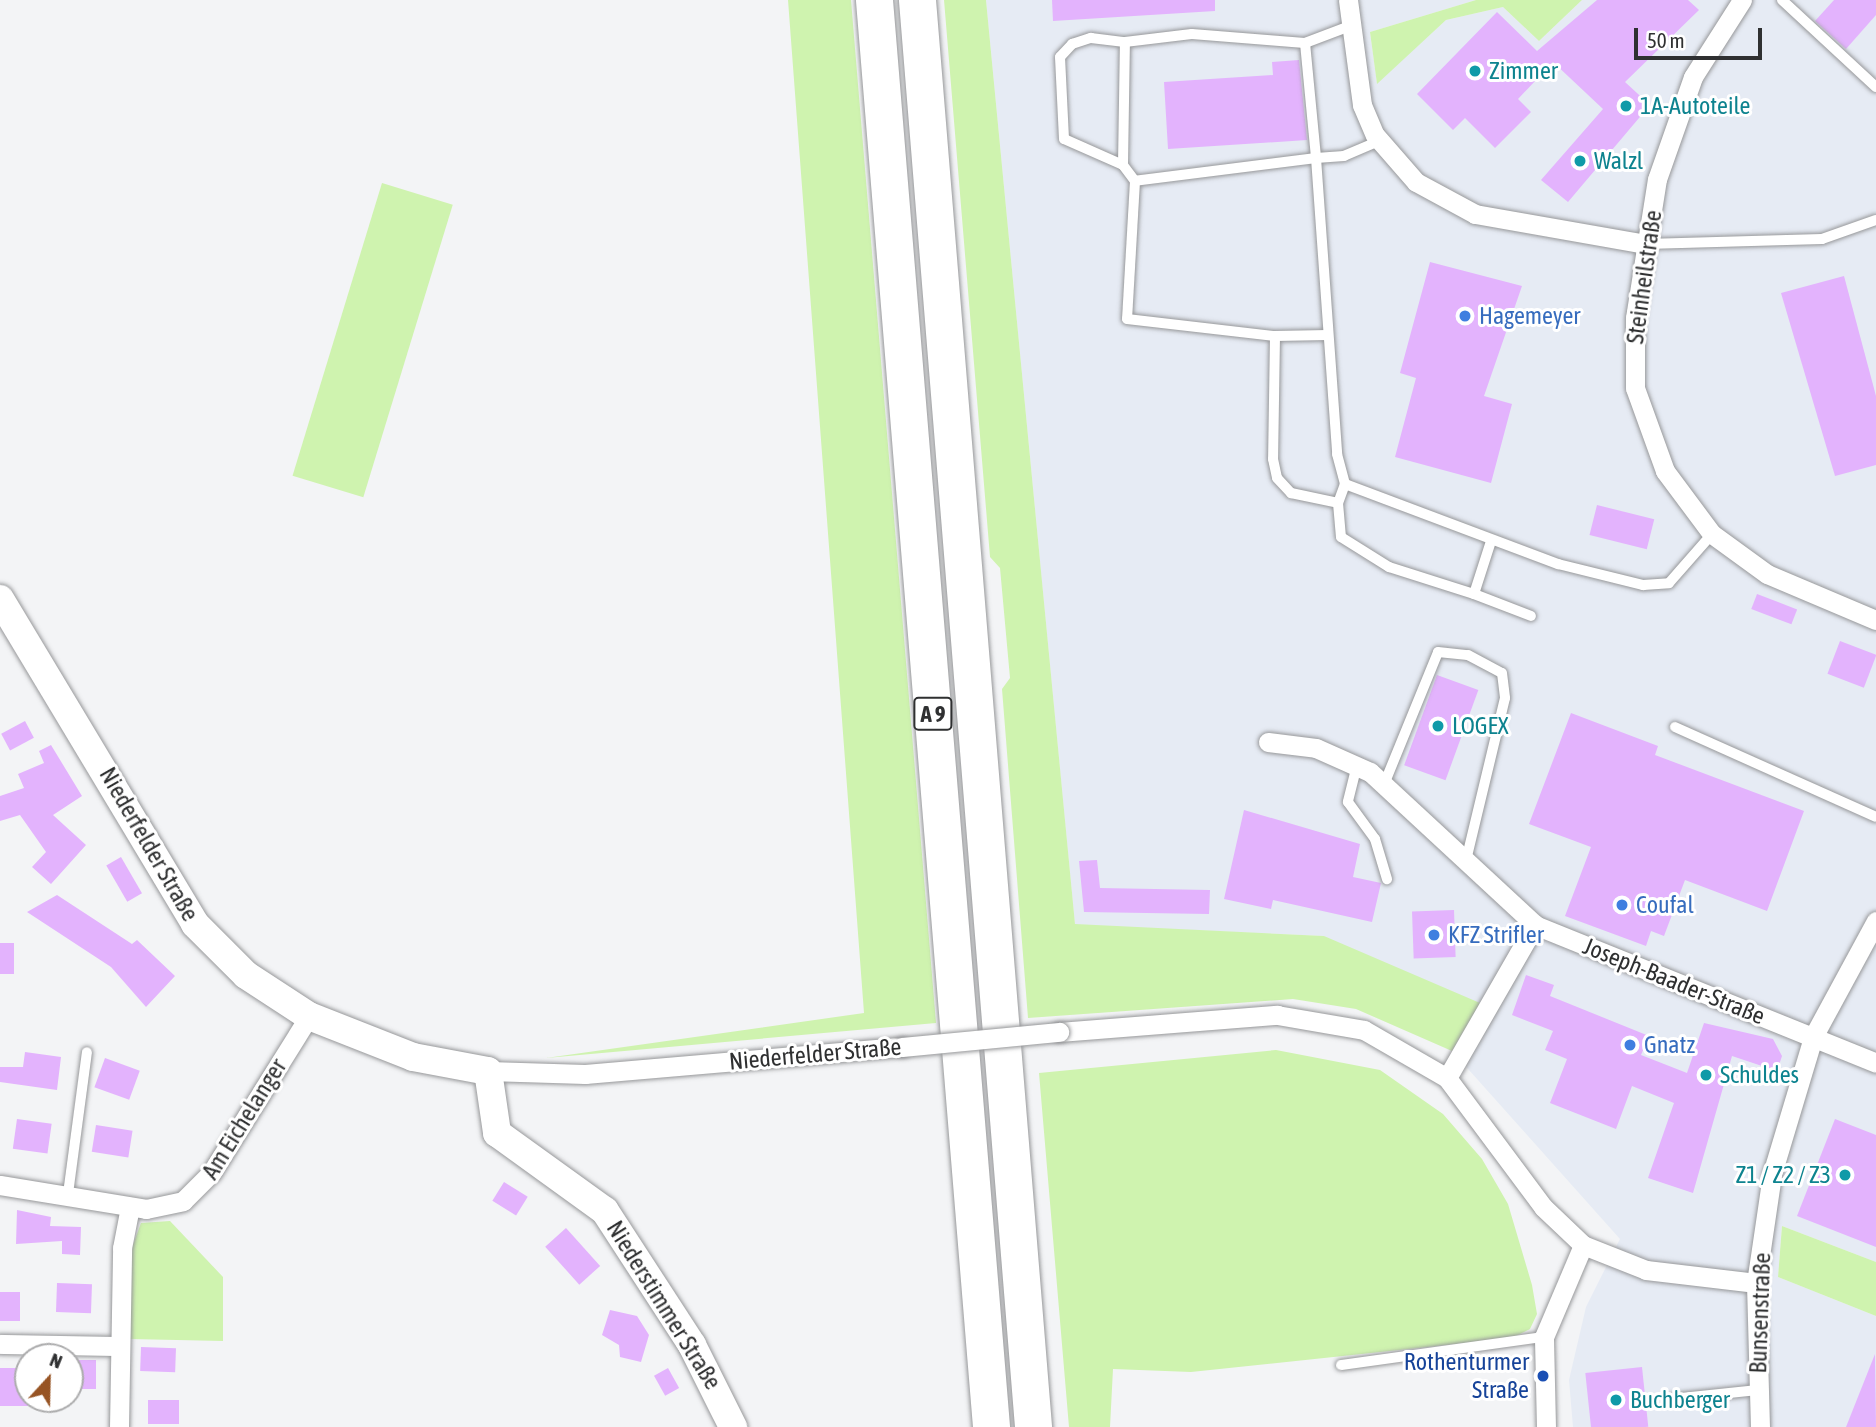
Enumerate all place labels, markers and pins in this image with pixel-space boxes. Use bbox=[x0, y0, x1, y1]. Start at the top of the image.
place label: Zimmer bbox=[1489, 57, 1558, 85]
marker: Zimmer bbox=[1467, 63, 1483, 79]
place label: 1A-Autoteile bbox=[1640, 92, 1750, 120]
marker: 1A-Autoteile bbox=[1618, 98, 1634, 114]
place label: Walzl bbox=[1594, 147, 1643, 175]
marker: Walzl bbox=[1572, 153, 1588, 169]
place label: Hagemeyer bbox=[1479, 302, 1580, 330]
marker: Hagemeyer bbox=[1457, 308, 1473, 324]
place label: LOGEX bbox=[1452, 712, 1509, 740]
marker: LOGEX bbox=[1430, 718, 1446, 734]
place label: Coufal bbox=[1636, 891, 1694, 919]
marker: Coufal bbox=[1614, 897, 1630, 913]
place label: KFZ Strifler bbox=[1448, 921, 1544, 949]
marker: KFZ Strifler bbox=[1426, 927, 1442, 943]
place label: Gnatz bbox=[1644, 1031, 1695, 1059]
marker: Gnatz bbox=[1622, 1037, 1638, 1053]
place label: Schuldes bbox=[1720, 1061, 1799, 1089]
marker: Schuldes bbox=[1698, 1067, 1714, 1083]
place label: Z1 / Z2 / Z3 bbox=[1735, 1161, 1831, 1189]
marker: Z1 / Z2 / Z3 bbox=[1837, 1167, 1853, 1183]
place label: Rothenturmer Straße bbox=[1404, 1348, 1529, 1404]
marker: Rothenturmer Straße bbox=[1535, 1368, 1551, 1384]
place label: Buchberger bbox=[1630, 1386, 1730, 1414]
marker: Buchberger bbox=[1608, 1392, 1624, 1408]

